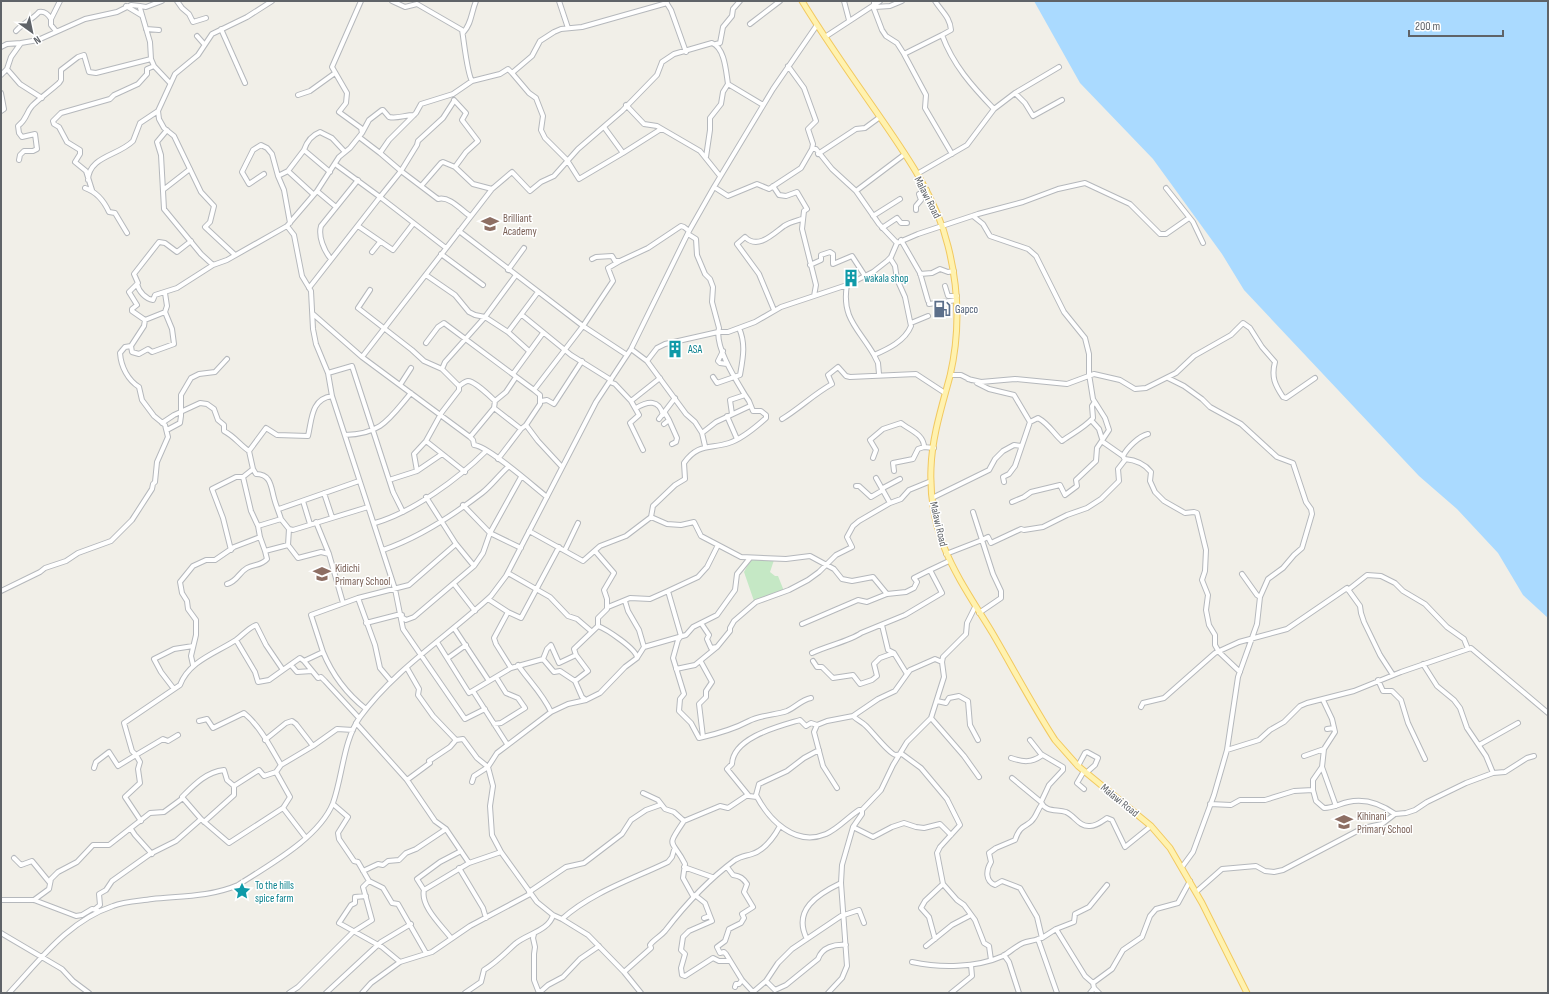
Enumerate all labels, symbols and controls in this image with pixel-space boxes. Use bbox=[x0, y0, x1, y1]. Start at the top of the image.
north arrow bbox=[12, 12, 52, 52]
scale bar bbox=[1409, 12, 1503, 38]
text: 200 m bbox=[1415, 19, 1441, 34]
text: N bbox=[31, 33, 43, 47]
street label: Malawi Road bbox=[911, 174, 944, 221]
place label: Brilliant Academy bbox=[502, 212, 537, 238]
school or university icon: Brilliant Academy bbox=[480, 214, 500, 234]
building icon: wakala shop bbox=[841, 268, 861, 288]
place label: wakala shop bbox=[864, 272, 909, 285]
fuel station icon: Gapco bbox=[932, 299, 952, 319]
place label: Gapco bbox=[955, 303, 979, 316]
building icon: ASA bbox=[665, 339, 685, 359]
place label: ASA bbox=[687, 343, 702, 356]
street label: Malawi Road bbox=[927, 501, 950, 548]
place label: Kidichi Primary School bbox=[335, 562, 390, 588]
school or university icon: Kidichi Primary School bbox=[312, 564, 332, 584]
street label: Malawi Road bbox=[1098, 781, 1142, 820]
place label: Kihinani Primary School bbox=[1357, 810, 1412, 836]
school or university icon: Kihinani Primary School bbox=[1334, 812, 1354, 832]
place label: To the hills spice farm bbox=[255, 879, 294, 905]
place icon: To the hills spice farm bbox=[232, 881, 252, 901]

